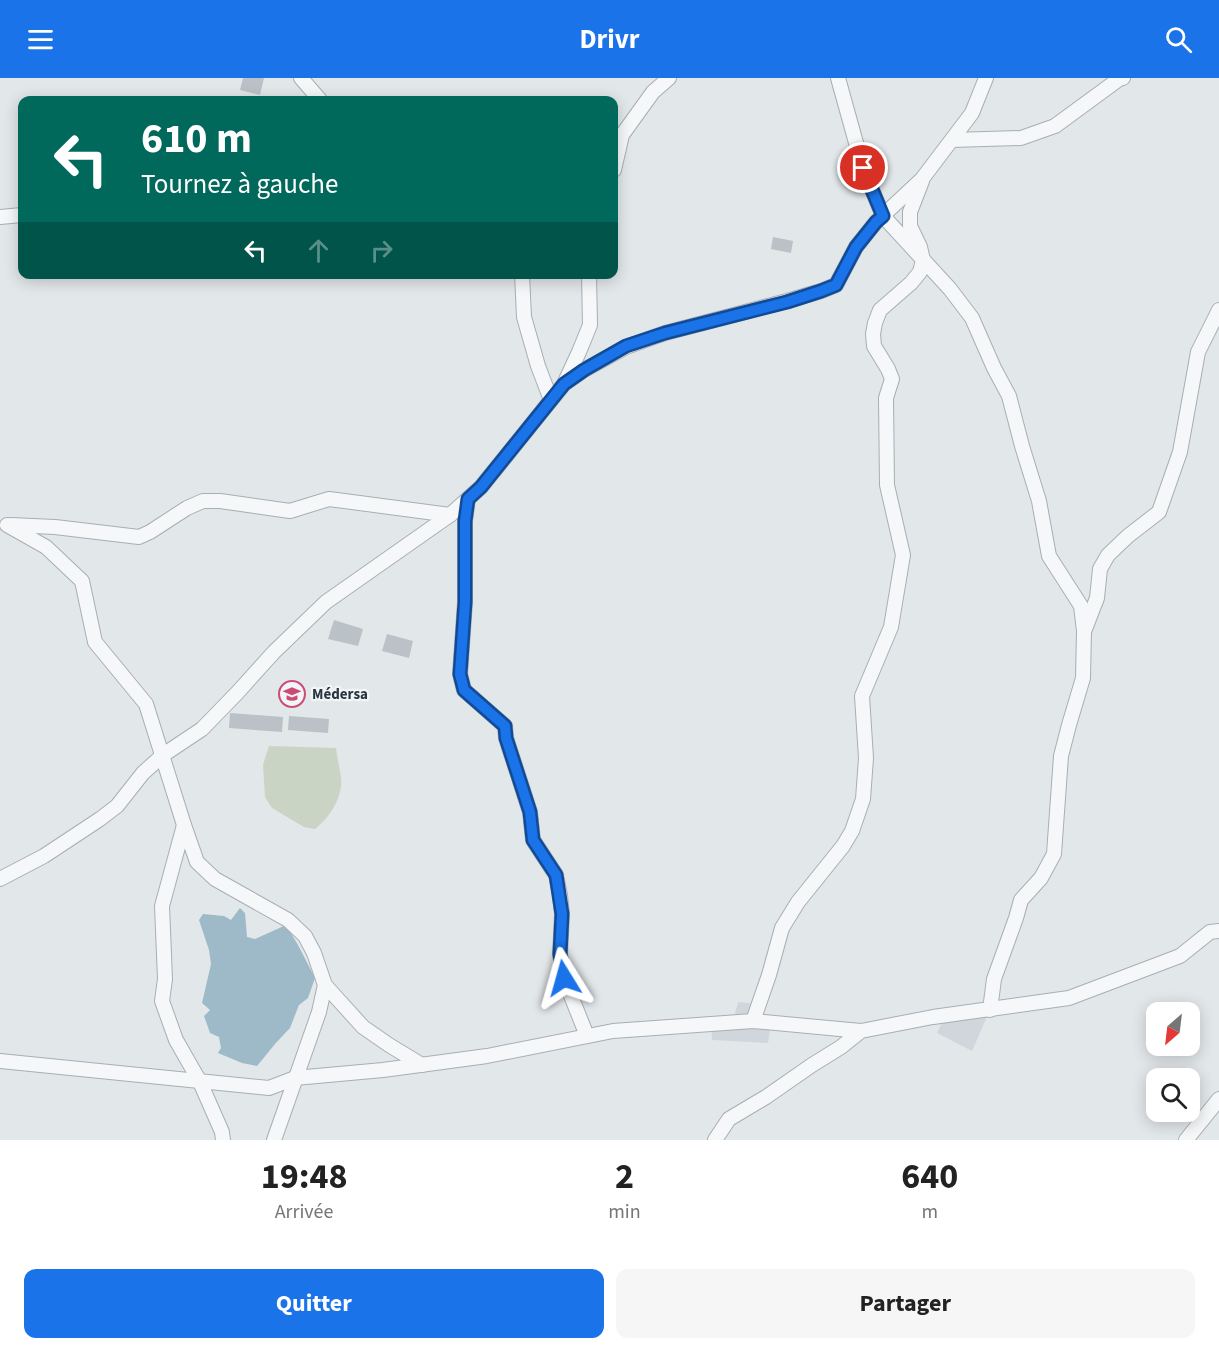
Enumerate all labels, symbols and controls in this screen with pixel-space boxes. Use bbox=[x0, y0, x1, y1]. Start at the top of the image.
text: Drivr bbox=[579, 20, 640, 59]
icon: menu bbox=[24, 23, 57, 56]
icon: search bbox=[1162, 23, 1195, 56]
text: 610 m bbox=[141, 109, 252, 169]
icon: left bbox=[42, 120, 120, 198]
pin bbox=[837, 142, 888, 193]
icon: arrive bbox=[846, 151, 879, 184]
text: Tournez à gauche bbox=[141, 165, 338, 204]
icon: left bbox=[239, 234, 272, 267]
icon: ahead bbox=[302, 234, 335, 267]
icon: right bbox=[365, 234, 398, 267]
school or university icon: Médersa bbox=[277, 679, 307, 709]
place label: Médersa bbox=[312, 684, 368, 705]
position arrow bbox=[532, 946, 596, 1010]
north arrow bbox=[1146, 1002, 1200, 1056]
map controls bbox=[1146, 1002, 1200, 1122]
button: search bbox=[1146, 1068, 1200, 1122]
text: 19:48 bbox=[261, 1151, 348, 1202]
text: 2 bbox=[615, 1151, 634, 1202]
text: 640 bbox=[901, 1151, 958, 1202]
text: Arrivée bbox=[275, 1198, 333, 1226]
text: min bbox=[608, 1198, 641, 1226]
text: m bbox=[921, 1198, 938, 1226]
button: Quitter bbox=[24, 1269, 604, 1338]
button: Partager bbox=[616, 1269, 1195, 1338]

